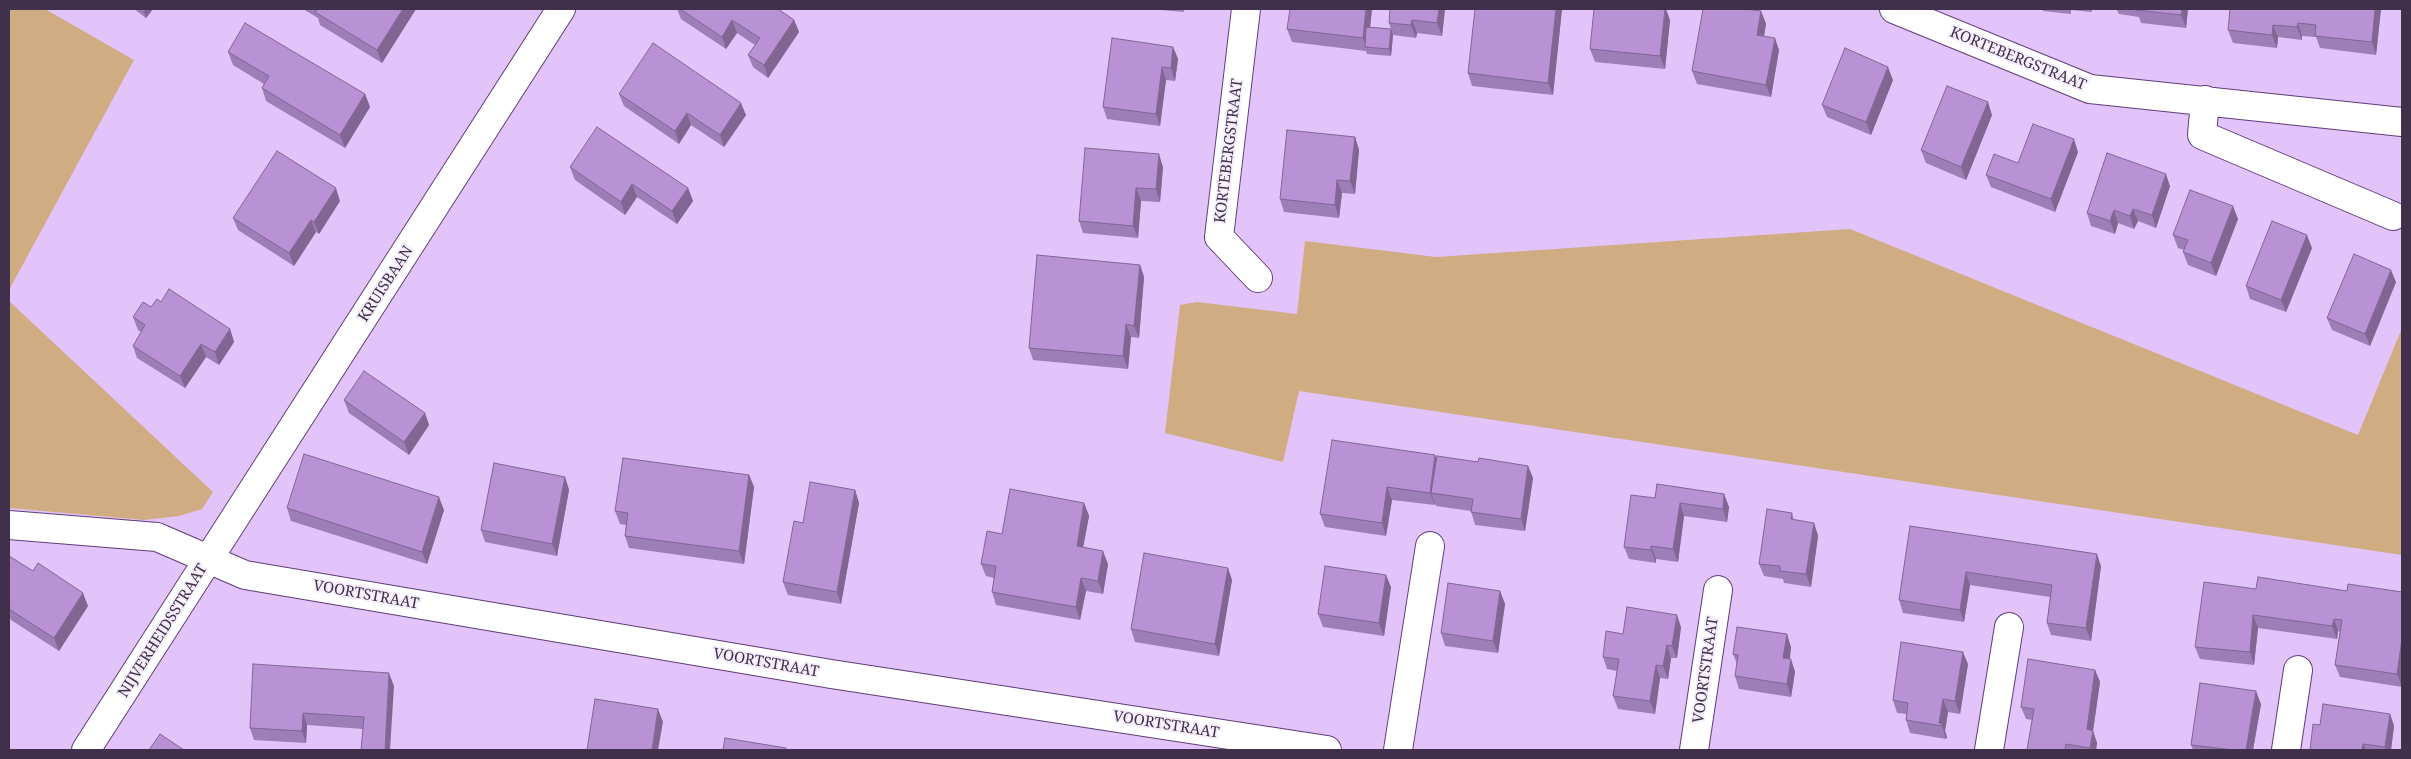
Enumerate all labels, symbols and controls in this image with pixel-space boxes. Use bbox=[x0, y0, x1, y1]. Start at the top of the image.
street label: KORTEBERGSTRAAT bbox=[1947, 23, 2089, 95]
street label: KORTEBERGSTRAAT bbox=[1211, 78, 1247, 224]
street label: KRUISBAAN bbox=[355, 243, 417, 325]
street label: NIJVERHEIDSSTRAAT bbox=[115, 561, 211, 701]
street label: VOORTSTRAAT bbox=[312, 577, 420, 613]
street label: VOORTSTRAAT bbox=[1690, 616, 1722, 724]
street label: VOORTSTRAAT bbox=[712, 645, 820, 681]
street label: VOORTSTRAAT bbox=[1112, 708, 1220, 742]

